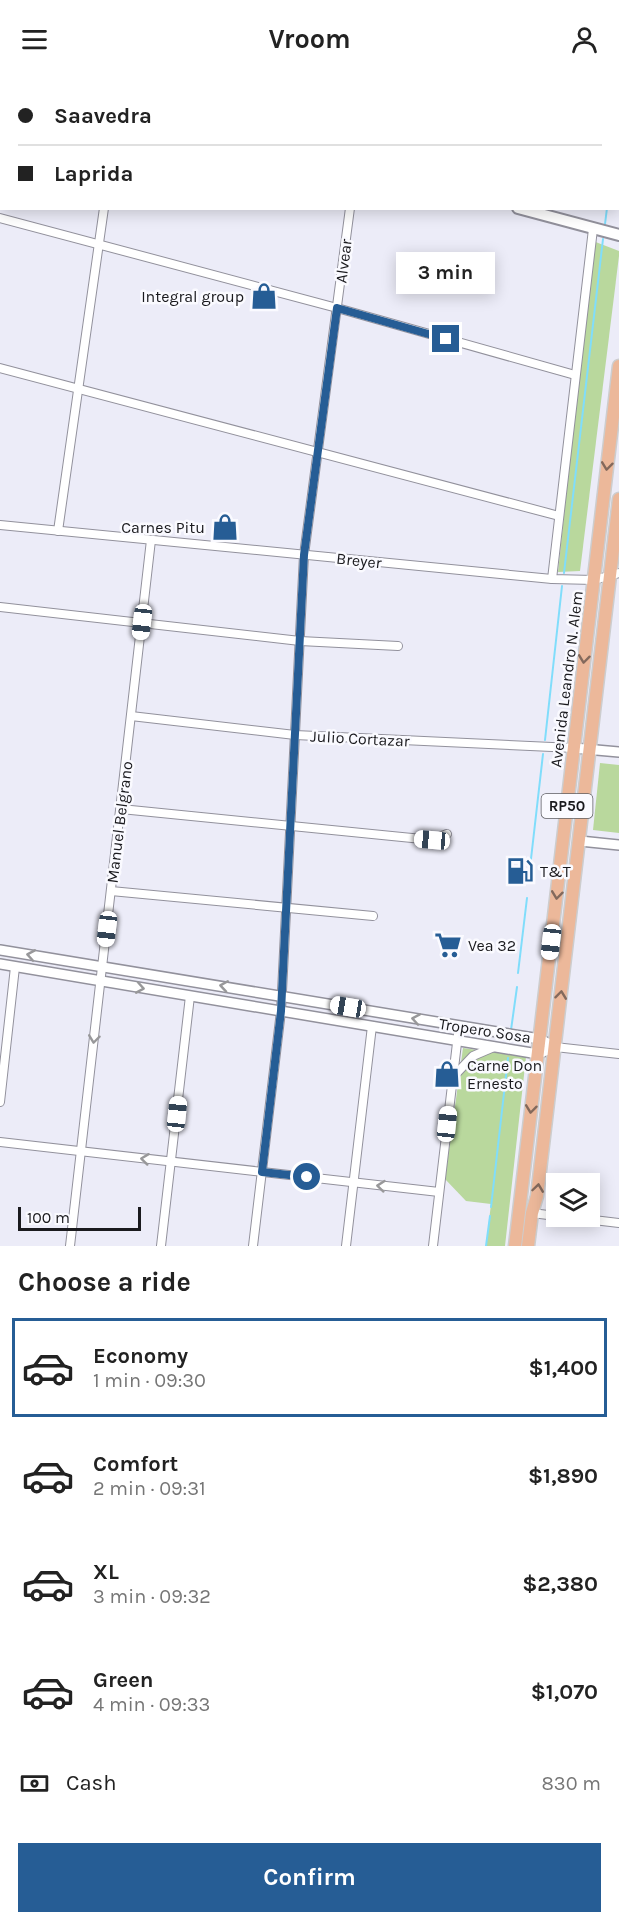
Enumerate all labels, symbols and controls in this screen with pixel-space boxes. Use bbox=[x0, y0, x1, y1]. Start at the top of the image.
icon: menu bbox=[18, 23, 51, 56]
text: Vroom bbox=[268, 23, 351, 55]
icon: person bbox=[568, 23, 601, 56]
text: Saavedra bbox=[54, 103, 152, 129]
text: Laprida bbox=[54, 161, 133, 187]
street label: Alvear bbox=[331, 238, 356, 284]
callout: 3 min bbox=[396, 252, 496, 294]
text: 3 min bbox=[418, 261, 473, 284]
shop icon: Integral group bbox=[249, 281, 279, 311]
place label: Integral group bbox=[141, 287, 244, 306]
route end bbox=[432, 325, 459, 352]
one-way arrow bbox=[601, 461, 614, 470]
shop icon: Carnes Pitu bbox=[210, 512, 240, 542]
place label: Carnes Pitu bbox=[121, 518, 205, 537]
street label: Breyer bbox=[335, 549, 383, 572]
street label: Avenida Leandro N. Alem bbox=[546, 590, 587, 769]
car bbox=[131, 603, 153, 641]
one-way arrow bbox=[579, 655, 591, 664]
street label: Julio Cortazar bbox=[310, 726, 410, 751]
street label: Manuel Belgrano bbox=[103, 760, 136, 884]
road number: RP50 bbox=[542, 794, 592, 818]
car bbox=[413, 829, 451, 851]
fuel station icon: T&T bbox=[505, 856, 535, 886]
place label: T&T bbox=[540, 862, 571, 881]
one-way arrow bbox=[551, 890, 563, 899]
car bbox=[96, 910, 118, 948]
car bbox=[540, 923, 562, 961]
supermarket icon: Vea 32 bbox=[433, 930, 463, 960]
place label: Vea 32 bbox=[468, 936, 516, 955]
one-way arrow bbox=[26, 949, 36, 962]
one-way arrow bbox=[135, 981, 145, 994]
one-way arrow bbox=[219, 981, 228, 993]
one-way arrow bbox=[554, 990, 567, 999]
car bbox=[329, 995, 367, 1019]
one-way arrow bbox=[411, 1013, 421, 1026]
street label: Tropero Sosa bbox=[438, 1014, 532, 1047]
one-way arrow bbox=[88, 1035, 101, 1044]
place label: Carne Don Ernesto bbox=[467, 1056, 542, 1093]
shop icon: Carne Don Ernesto bbox=[432, 1059, 462, 1089]
car bbox=[166, 1095, 188, 1133]
car bbox=[436, 1105, 458, 1143]
one-way arrow bbox=[526, 1105, 538, 1114]
one-way arrow bbox=[141, 1153, 150, 1165]
route start bbox=[293, 1163, 320, 1190]
map controls bbox=[546, 1173, 600, 1227]
button: layers bbox=[546, 1173, 600, 1227]
one-way arrow bbox=[376, 1180, 385, 1193]
one-way arrow bbox=[531, 1184, 543, 1193]
scale bar bbox=[18, 1204, 141, 1232]
text: 100 m bbox=[27, 1208, 70, 1227]
text: Choose a ride bbox=[18, 1266, 191, 1298]
icon: car bbox=[21, 1341, 75, 1395]
text: Economy bbox=[93, 1343, 188, 1369]
text: $1,400 bbox=[529, 1355, 598, 1381]
text: 1 min · 09:30 bbox=[93, 1369, 206, 1392]
icon: car bbox=[21, 1449, 75, 1503]
text: Comfort bbox=[93, 1451, 178, 1477]
text: $1,890 bbox=[528, 1463, 598, 1489]
text: 2 min · 09:31 bbox=[93, 1477, 206, 1500]
icon: car bbox=[21, 1557, 75, 1611]
text: XL bbox=[93, 1559, 119, 1585]
text: $2,380 bbox=[522, 1571, 598, 1597]
text: 3 min · 09:32 bbox=[93, 1585, 211, 1608]
icon: car bbox=[21, 1665, 75, 1719]
text: Green bbox=[93, 1667, 154, 1693]
text: $1,070 bbox=[531, 1679, 598, 1705]
text: 4 min · 09:33 bbox=[93, 1693, 210, 1716]
icon: cash bbox=[18, 1767, 51, 1800]
text: Cash bbox=[66, 1770, 116, 1796]
text: 830 m bbox=[542, 1772, 601, 1795]
button: Confirm bbox=[18, 1843, 601, 1912]

